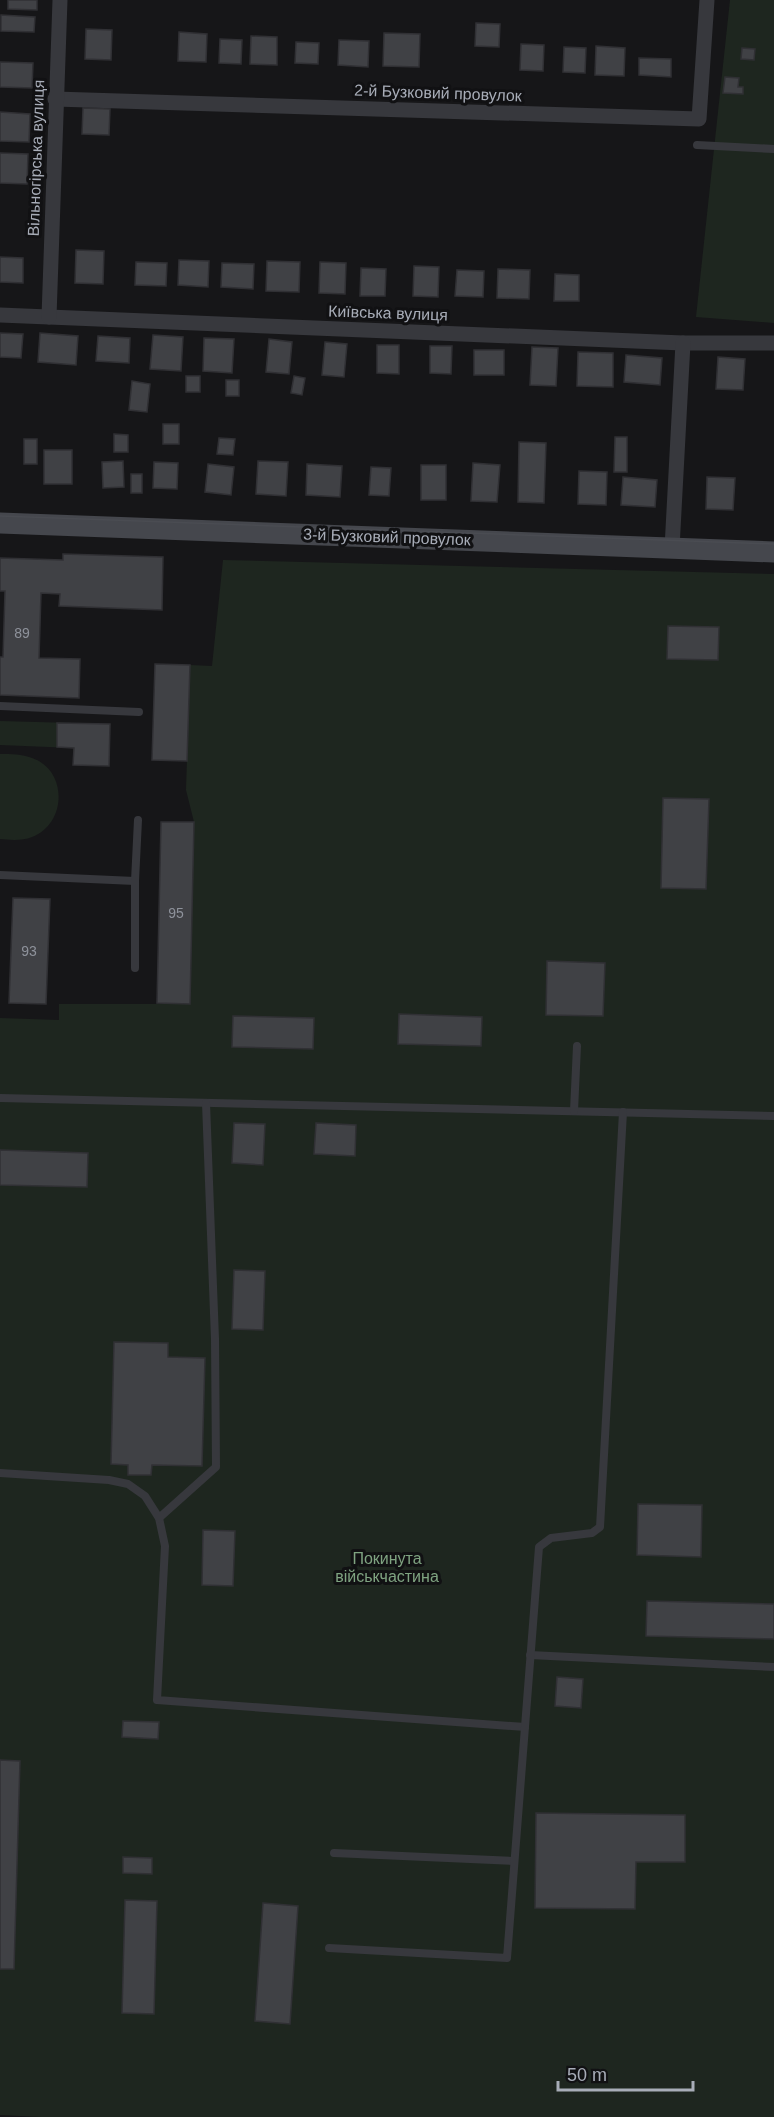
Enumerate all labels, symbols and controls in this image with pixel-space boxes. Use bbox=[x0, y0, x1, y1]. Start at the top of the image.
street label: Вільногірська вулиця bbox=[25, 79, 47, 237]
street label: 2-й Бузковий провулок bbox=[354, 82, 523, 104]
street label: Київська вулиця bbox=[328, 302, 448, 324]
street label: 3-й Бузковий провулок bbox=[303, 526, 472, 548]
house number: 89 bbox=[14, 625, 30, 641]
house number: 95 bbox=[168, 905, 184, 921]
house number: 93 bbox=[21, 943, 37, 959]
park label: Покинута військчастина bbox=[335, 1550, 439, 1585]
scale bar bbox=[558, 2054, 693, 2092]
text: 50 m bbox=[567, 2065, 607, 2085]

